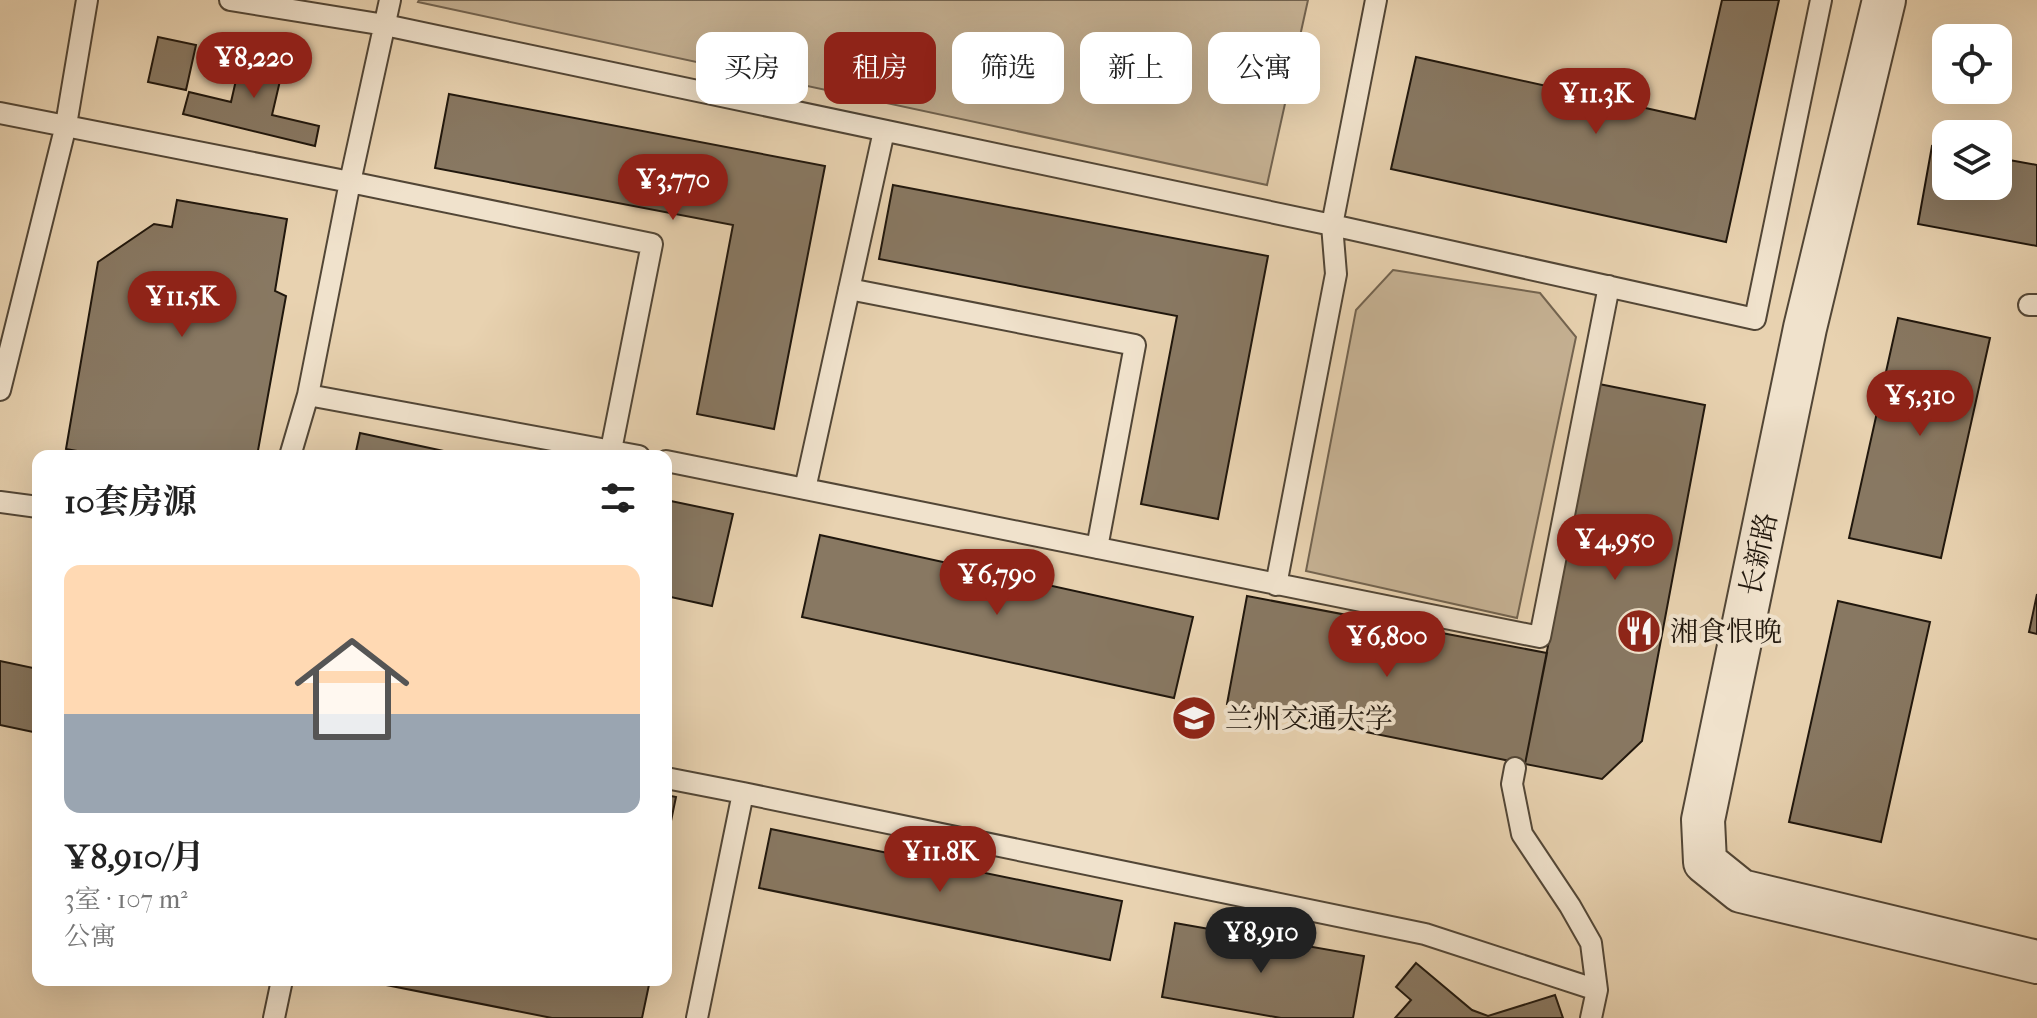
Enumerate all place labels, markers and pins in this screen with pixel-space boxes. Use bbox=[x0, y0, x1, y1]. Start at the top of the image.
pin: ¥8,220 bbox=[189, 32, 319, 100]
pin: ¥11.3K bbox=[1531, 68, 1661, 136]
pin: ¥3,770 bbox=[608, 154, 738, 222]
pin: ¥11.5K bbox=[117, 271, 247, 339]
pin: ¥5,310 bbox=[1855, 370, 1985, 438]
pin: ¥4,950 bbox=[1550, 514, 1680, 582]
pin: ¥6,790 bbox=[932, 549, 1062, 617]
restaurant icon: 湘食恨晚 bbox=[1615, 607, 1663, 655]
pin: ¥6,800 bbox=[1322, 611, 1452, 679]
place label: 湘食恨晚 bbox=[1670, 615, 1782, 648]
school or university icon: 兰州交通大学 bbox=[1170, 694, 1218, 742]
place label: 兰州交通大学 bbox=[1225, 702, 1393, 735]
pin: ¥11.8K bbox=[875, 826, 1005, 894]
pin: ¥8,910 bbox=[1196, 907, 1326, 975]

